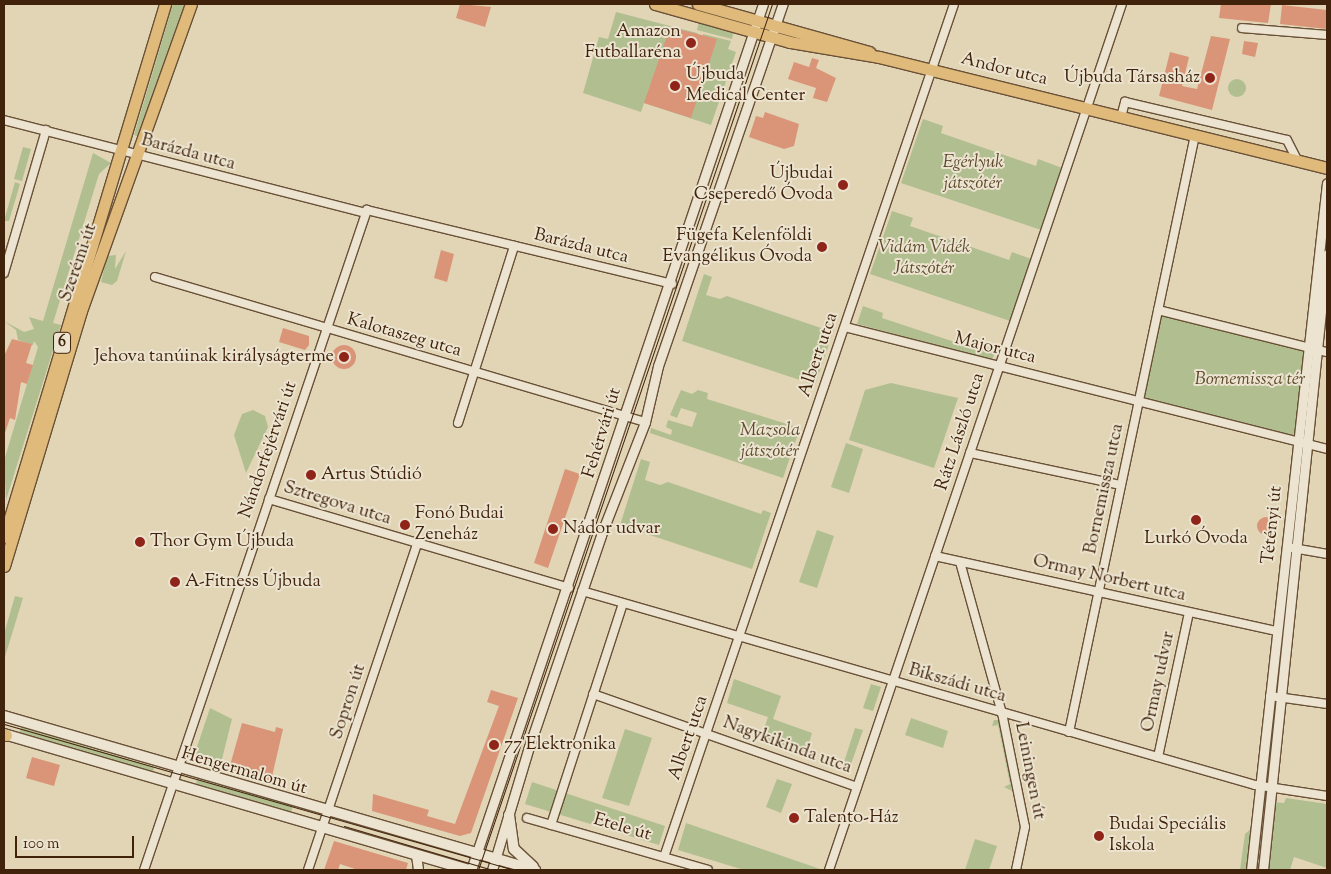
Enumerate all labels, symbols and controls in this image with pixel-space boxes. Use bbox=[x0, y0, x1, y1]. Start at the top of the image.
place label: Amazon Futballaréna bbox=[585, 22, 681, 64]
marker: Amazon Futballaréna bbox=[685, 37, 697, 49]
street label: Andor utca bbox=[958, 49, 1050, 91]
place label: Újbuda Medical Center bbox=[686, 65, 805, 108]
place label: Újbuda Társasház bbox=[1064, 67, 1200, 89]
marker: Újbuda Társasház bbox=[1204, 72, 1216, 84]
marker: Újbuda Medical Center bbox=[668, 79, 682, 93]
street label: Barázda utca bbox=[139, 130, 237, 176]
park label: Egérlyuk játszótér bbox=[943, 153, 1003, 195]
place label: Újbudai Cseperedő Óvoda bbox=[694, 164, 833, 206]
marker: Újbudai Cseperedő Óvoda bbox=[837, 179, 849, 191]
street label: Szerémi út bbox=[56, 221, 102, 305]
street label: Barázda utca bbox=[532, 225, 630, 269]
place label: Fügefa Kelenföldi Evangélikus Óvoda bbox=[663, 226, 812, 268]
park label: Vidám Vidék Játszótér bbox=[878, 238, 970, 280]
marker: Fügefa Kelenföldi Evangélikus Óvoda bbox=[816, 241, 828, 253]
street label: Kalotaszeg utca bbox=[344, 309, 464, 363]
street label: Albert utca bbox=[795, 310, 843, 400]
street label: Major utca bbox=[952, 328, 1038, 370]
road number: 6 bbox=[52, 329, 72, 356]
place label: Jehova tanúinak királyságterme bbox=[94, 346, 334, 368]
marker: Jehova tanúinak királyságterme bbox=[338, 351, 350, 363]
park label: Bornemissza tér bbox=[1195, 369, 1305, 391]
street label: Rátz László utca bbox=[932, 370, 990, 494]
street label: Nándorfejérvári út bbox=[235, 379, 303, 521]
street label: Fehérvári út bbox=[579, 385, 627, 481]
park label: Mazsola játszótér bbox=[740, 421, 800, 464]
street label: Bornemissza utca bbox=[1081, 422, 1129, 556]
place label: Artus Stúdió bbox=[321, 464, 422, 486]
marker: Artus Stúdió bbox=[305, 469, 317, 481]
street label: Sztregova utca bbox=[281, 477, 393, 531]
street label: Tétényi út bbox=[1258, 485, 1288, 565]
place label: Fonó Budai Zeneház bbox=[415, 504, 504, 546]
marker: Lurkó Óvoda bbox=[1190, 514, 1202, 526]
place label: Nádor udvar bbox=[563, 518, 660, 540]
marker: Fonó Budai Zeneház bbox=[399, 519, 411, 531]
marker: Nádor udvar bbox=[547, 523, 559, 535]
place label: Lurkó Óvoda bbox=[1144, 528, 1248, 550]
place label: Thor Gym Újbuda bbox=[150, 531, 294, 553]
marker: Thor Gym Újbuda bbox=[134, 536, 146, 548]
street label: Ormay Norbert utca bbox=[1030, 551, 1188, 607]
place label: A-Fitness Újbuda bbox=[185, 571, 321, 593]
marker: A-Fitness Újbuda bbox=[169, 576, 181, 588]
street label: Ormay udvar bbox=[1138, 630, 1180, 734]
street label: Bikszádi utca bbox=[906, 660, 1008, 708]
street label: Sopron út bbox=[327, 662, 371, 742]
street label: Albert utca bbox=[665, 693, 713, 783]
street label: Nagykikinda utca bbox=[720, 713, 854, 779]
street label: Leiningen út bbox=[1009, 721, 1049, 821]
place label: 77 Elektronika bbox=[504, 734, 616, 756]
marker: 77 Elektronika bbox=[488, 739, 500, 751]
street label: Hengermalom út bbox=[179, 744, 309, 800]
place label: Talento-Ház bbox=[804, 807, 899, 829]
street label: Etele út bbox=[591, 809, 653, 847]
marker: Talento-Ház bbox=[788, 812, 800, 824]
place label: Budai Speciális Iskola bbox=[1109, 815, 1226, 858]
scale bar bbox=[18, 826, 136, 858]
marker: Budai Speciális Iskola bbox=[1093, 830, 1105, 842]
text: 100 m bbox=[23, 834, 59, 855]

